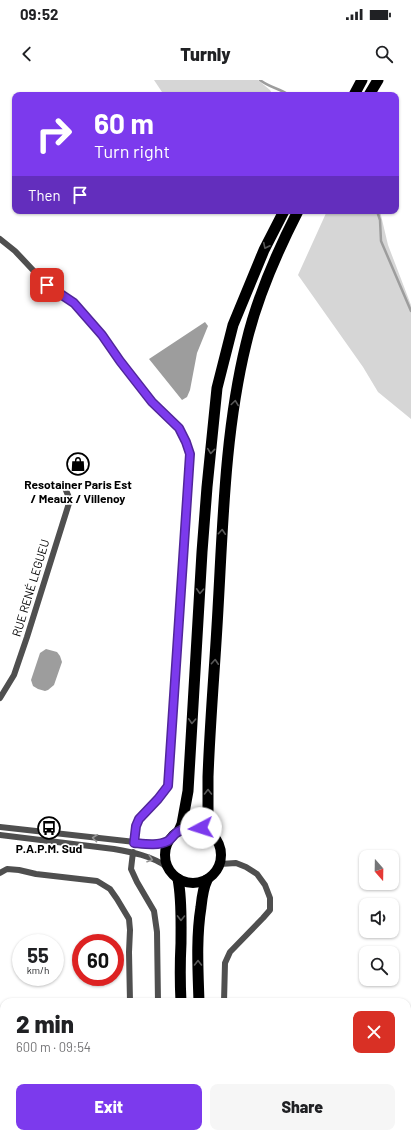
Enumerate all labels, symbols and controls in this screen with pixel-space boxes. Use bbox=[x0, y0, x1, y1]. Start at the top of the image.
text: 09:52 bbox=[20, 5, 58, 23]
icon: back bbox=[16, 43, 38, 65]
text: Turnly bbox=[180, 43, 231, 65]
icon: search bbox=[373, 43, 395, 65]
text: 60 m bbox=[94, 106, 154, 140]
icon: right bbox=[28, 108, 80, 160]
text: Turn right bbox=[94, 140, 170, 162]
icon: arrive bbox=[69, 184, 91, 206]
text: Then bbox=[28, 186, 61, 204]
one-way arrow bbox=[263, 242, 271, 249]
pin bbox=[30, 268, 64, 302]
icon: arrive bbox=[36, 274, 58, 296]
one-way arrow bbox=[230, 400, 239, 406]
one-way arrow bbox=[206, 448, 215, 454]
shop icon: Resotainer Paris Est / Meaux / Villenoy bbox=[65, 451, 91, 477]
place label: Resotainer Paris Est / Meaux / Villenoy bbox=[24, 477, 132, 505]
one-way arrow bbox=[218, 529, 227, 535]
street label: RUE RENÉ LEGUEU bbox=[9, 537, 52, 638]
one-way arrow bbox=[195, 588, 204, 594]
one-way arrow bbox=[210, 659, 219, 665]
one-way arrow bbox=[188, 718, 197, 724]
one-way arrow bbox=[204, 789, 212, 795]
position arrow bbox=[180, 807, 222, 849]
bus stop icon: P.A.P.M. Sud bbox=[36, 815, 62, 841]
one-way arrow bbox=[92, 834, 98, 843]
place label: P.A.P.M. Sud bbox=[16, 841, 82, 855]
north arrow bbox=[359, 850, 399, 890]
map controls bbox=[359, 850, 399, 986]
one-way arrow bbox=[147, 854, 154, 862]
button: sound bbox=[359, 898, 399, 938]
one-way arrow bbox=[177, 915, 185, 921]
speed limit sign: 60 bbox=[72, 934, 124, 986]
text: 55 bbox=[27, 943, 49, 967]
button: search bbox=[359, 946, 399, 986]
one-way arrow bbox=[194, 960, 202, 966]
text: km/h bbox=[27, 964, 49, 976]
text: 2 min bbox=[16, 1009, 74, 1038]
button: close bbox=[353, 1011, 395, 1053]
text: 600 m · 09:54 bbox=[16, 1039, 91, 1055]
button: Exit bbox=[16, 1084, 202, 1130]
button: Share bbox=[210, 1084, 395, 1130]

